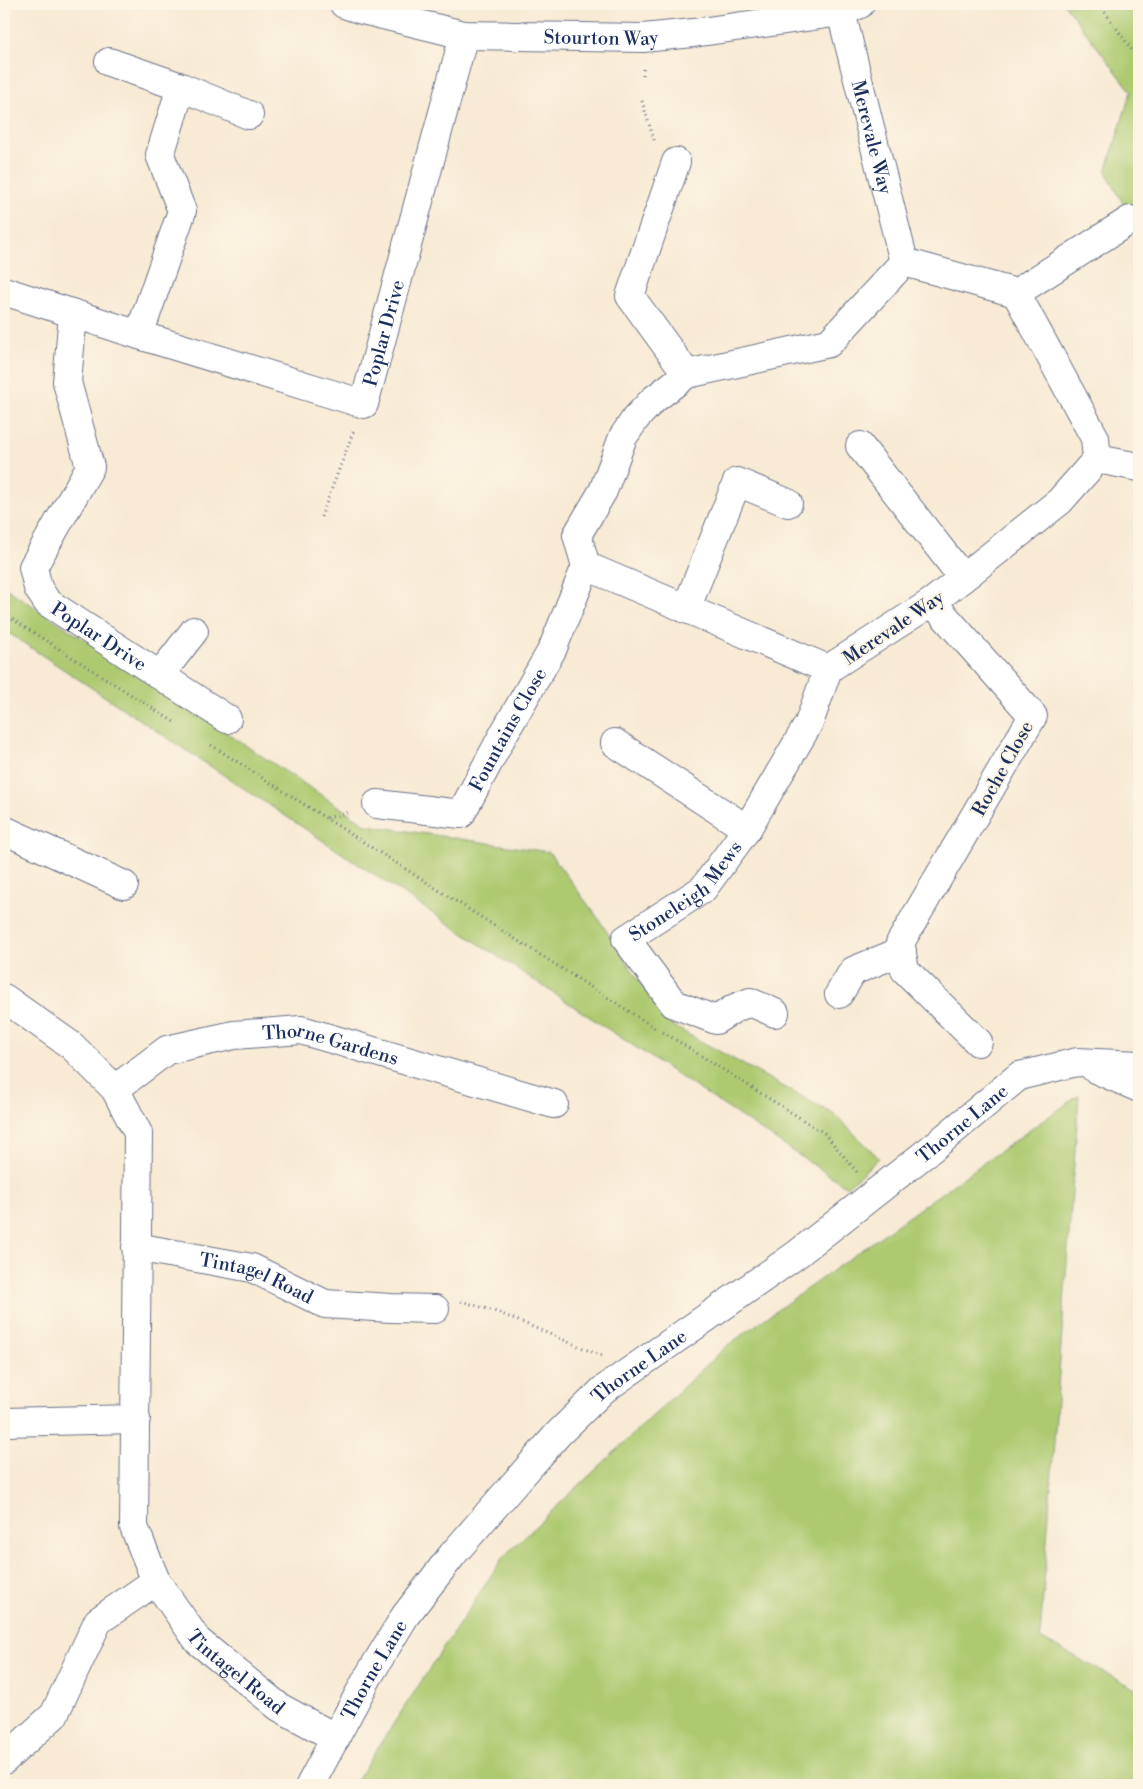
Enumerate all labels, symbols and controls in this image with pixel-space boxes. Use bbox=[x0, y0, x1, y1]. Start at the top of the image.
street label: Stourton Way bbox=[543, 25, 660, 51]
street label: Merevale Way bbox=[846, 78, 898, 198]
street label: Poplar Drive bbox=[358, 277, 410, 389]
street label: Merevale Way bbox=[838, 585, 949, 670]
street label: Poplar Drive bbox=[46, 597, 151, 677]
street label: Fountains Close bbox=[464, 664, 552, 796]
street label: Roche Close bbox=[967, 717, 1039, 820]
street label: Stoneleigh Mews bbox=[625, 836, 747, 947]
street label: Thorne Gardens bbox=[261, 1018, 401, 1071]
street label: Thorne Lane bbox=[912, 1079, 1013, 1169]
street label: Tintagel Road bbox=[197, 1248, 317, 1310]
street label: Thorne Lane bbox=[586, 1324, 692, 1408]
street label: Thorne Lane bbox=[336, 1616, 413, 1724]
street label: Tintagel Road bbox=[181, 1625, 290, 1720]

